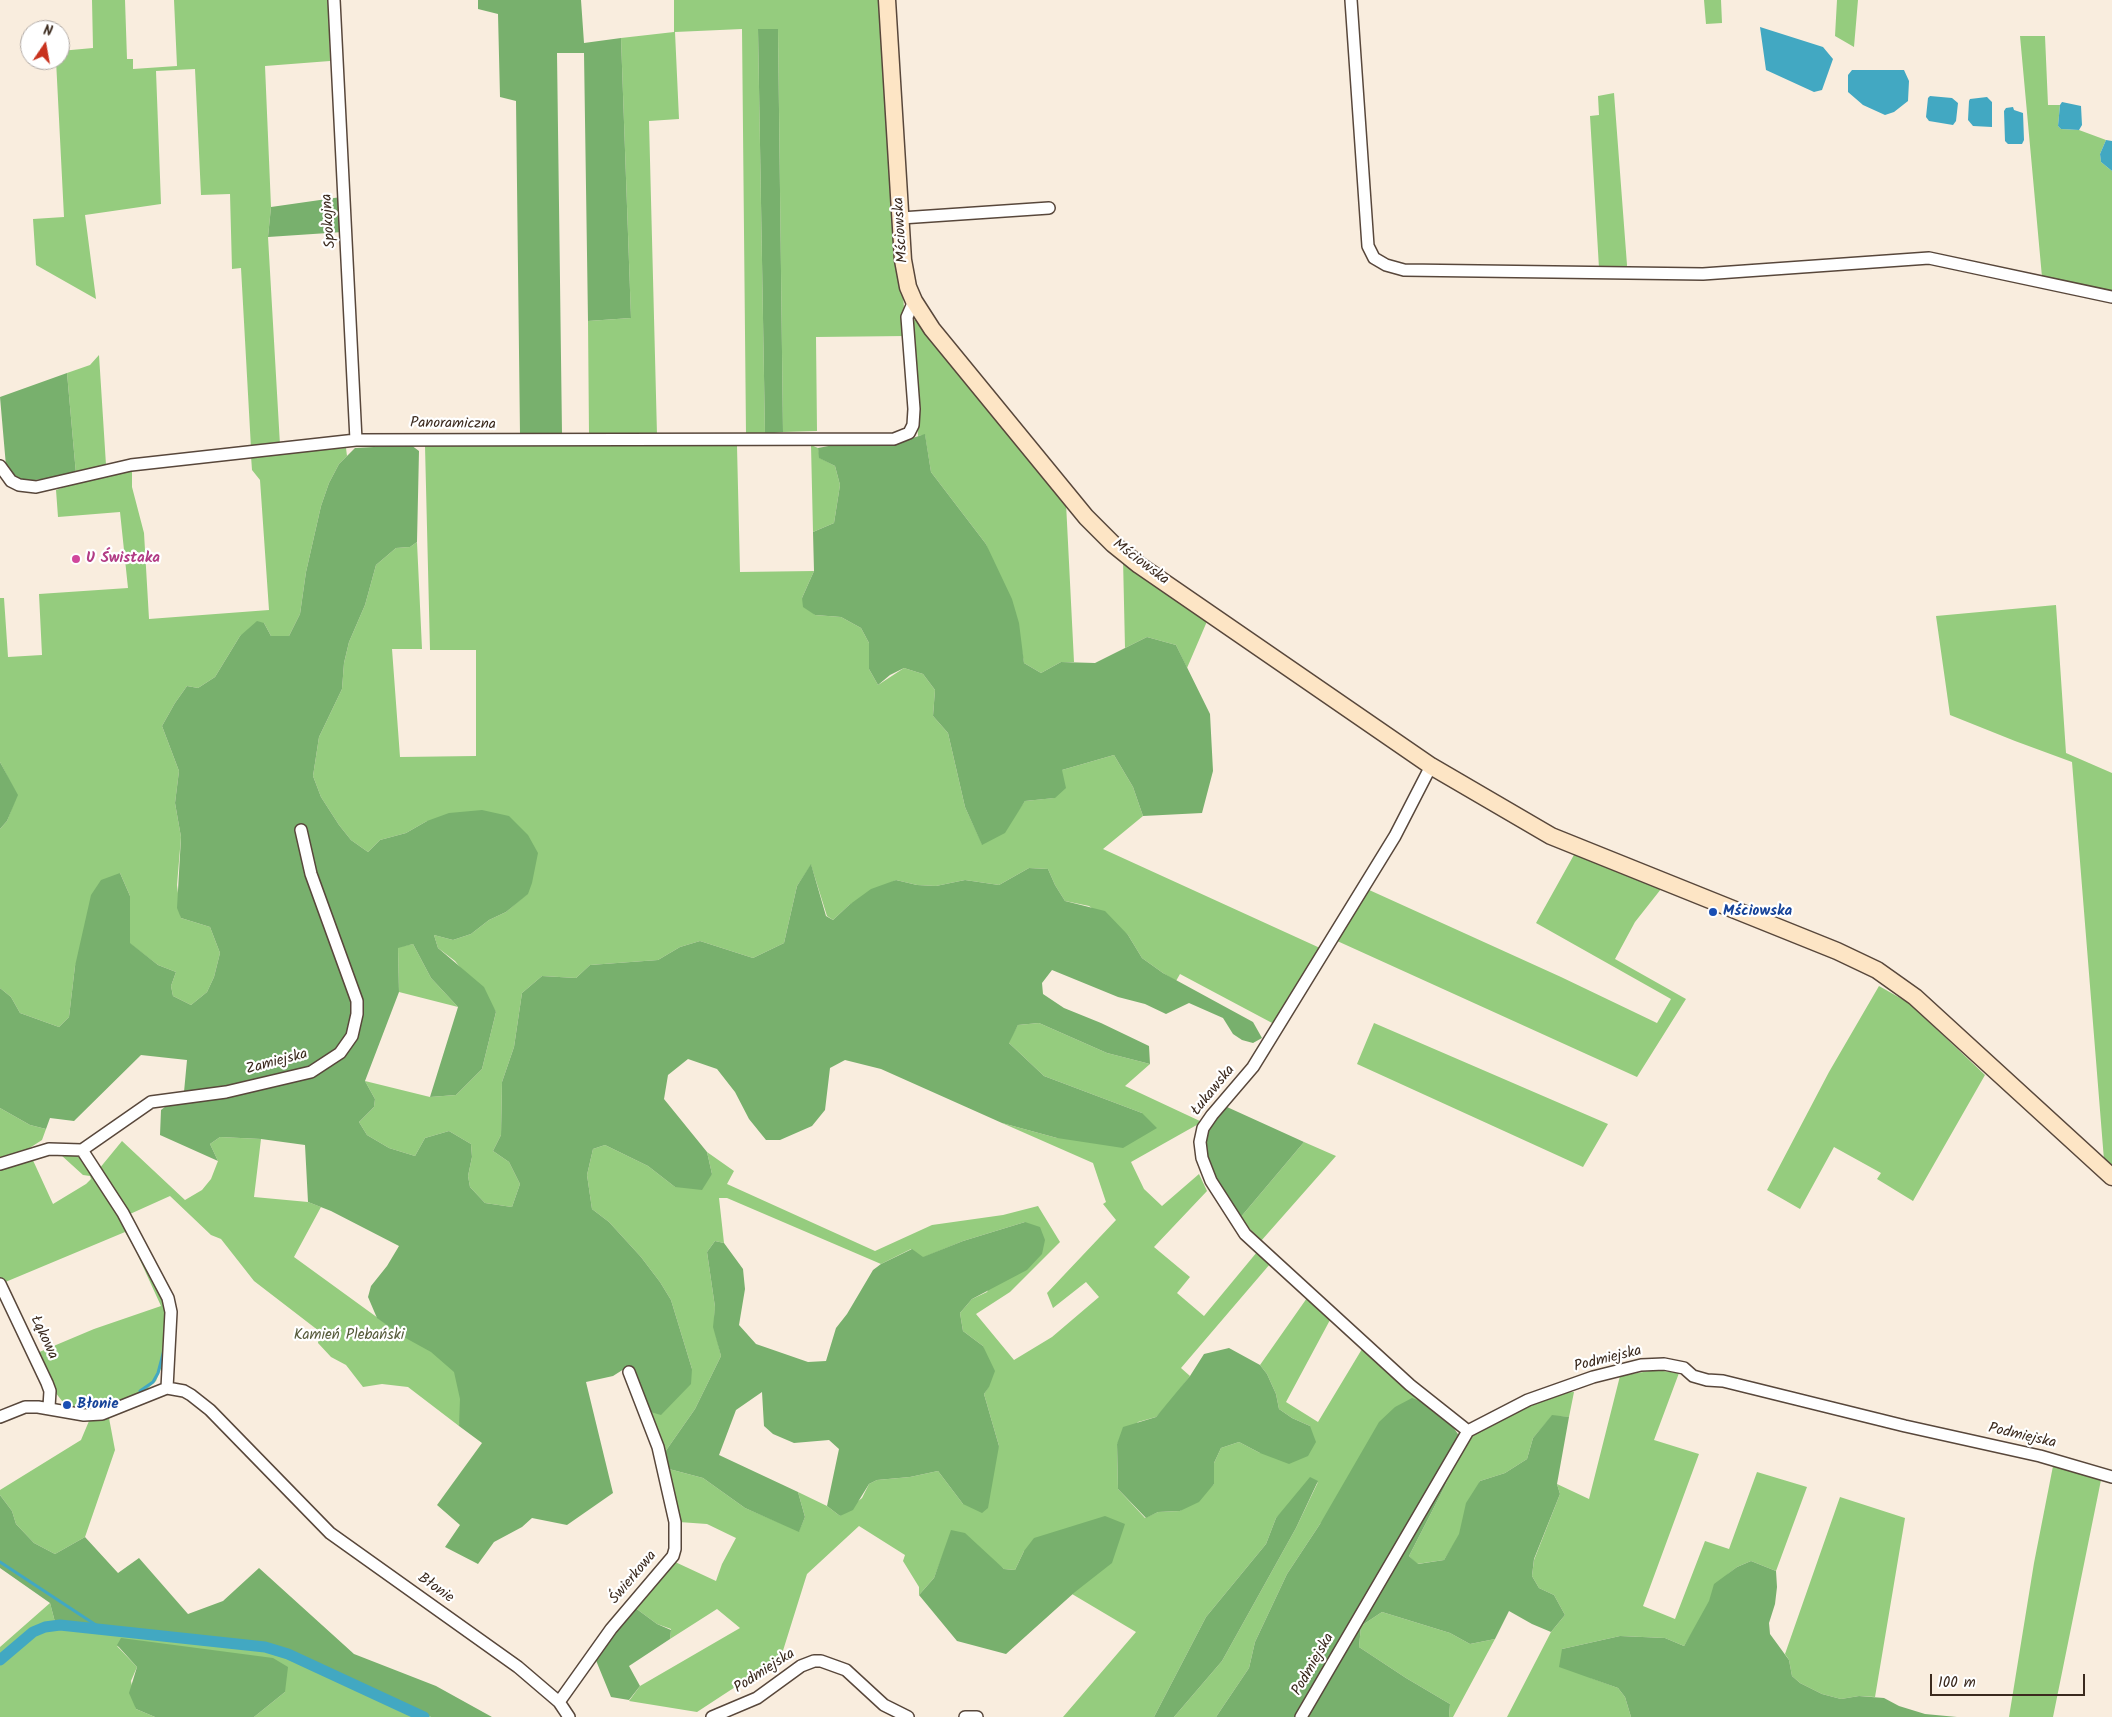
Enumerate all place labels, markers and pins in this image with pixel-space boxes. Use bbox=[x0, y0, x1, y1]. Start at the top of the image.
place label: U Świstaka bbox=[86, 550, 160, 568]
marker: U Świstaka bbox=[70, 553, 82, 565]
place label: Mściowska bbox=[1723, 903, 1792, 921]
marker: Mściowska bbox=[1707, 906, 1719, 918]
place label: Błonie bbox=[77, 1396, 118, 1414]
marker: Błonie bbox=[61, 1399, 73, 1411]

